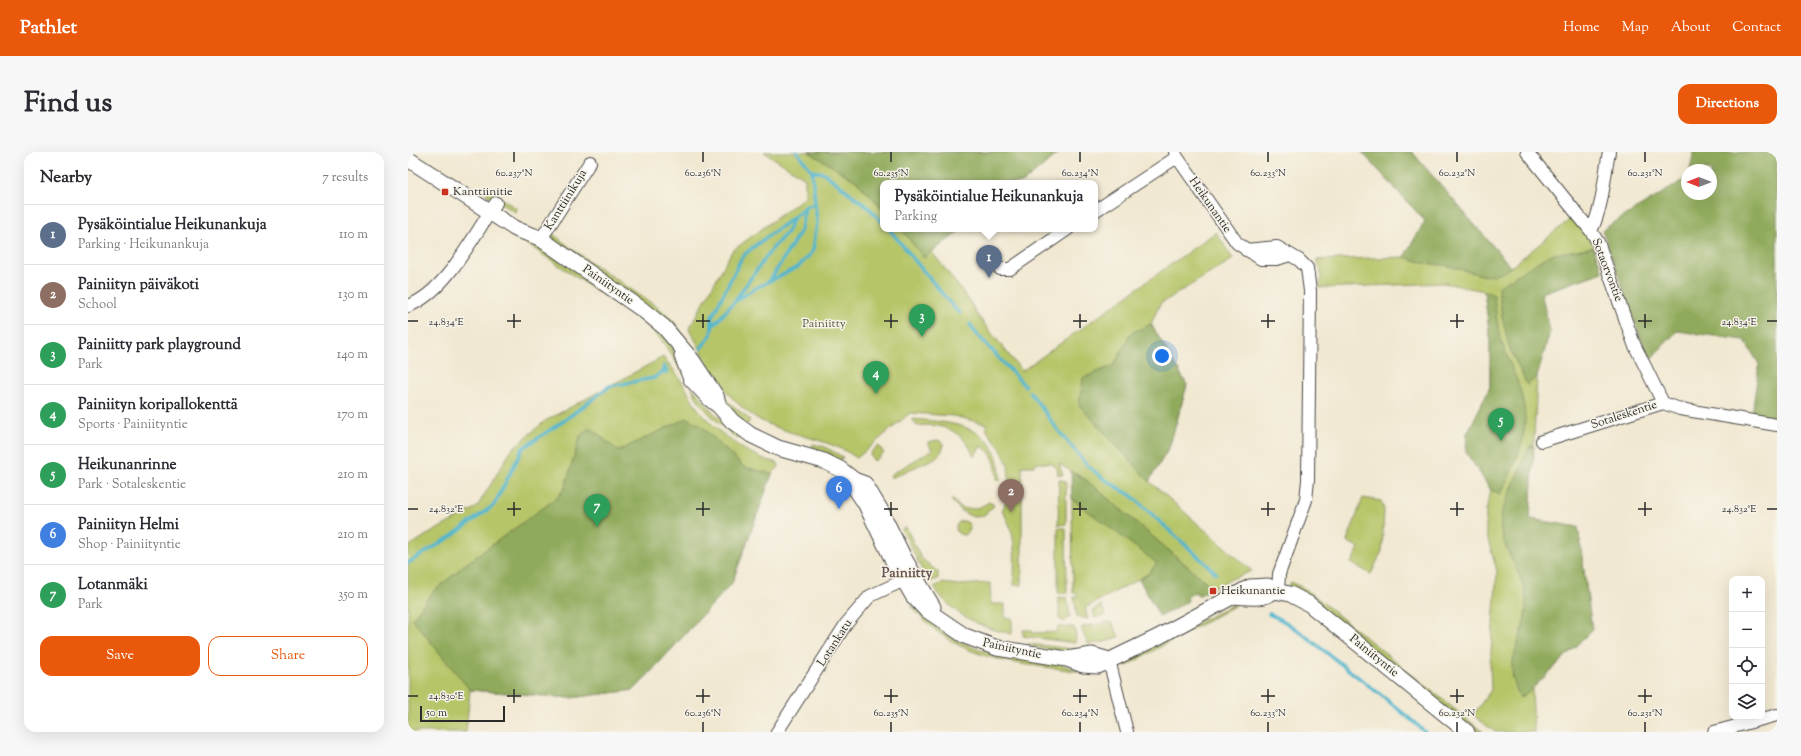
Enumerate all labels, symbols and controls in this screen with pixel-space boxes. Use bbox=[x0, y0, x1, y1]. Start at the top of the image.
text: Pathlet bbox=[20, 15, 77, 42]
text: Home bbox=[1563, 18, 1600, 38]
text: Map bbox=[1622, 18, 1649, 38]
text: About bbox=[1671, 18, 1710, 38]
text: Contact bbox=[1732, 18, 1781, 38]
text: Find us bbox=[24, 84, 112, 124]
button: Directions bbox=[1678, 84, 1777, 124]
north arrow bbox=[1681, 164, 1717, 200]
text: Nearby bbox=[40, 166, 92, 190]
text: 60.237°N bbox=[496, 166, 532, 181]
street label: Kanttiinikuja bbox=[540, 166, 592, 234]
text: 60.236°N bbox=[685, 166, 721, 181]
text: 60.235°N bbox=[873, 166, 909, 181]
text: 60.234°N bbox=[1062, 166, 1098, 181]
text: 60.233°N bbox=[1250, 166, 1286, 181]
text: 60.232°N bbox=[1439, 166, 1475, 181]
text: 60.231°N bbox=[1627, 166, 1663, 181]
text: 7 results bbox=[322, 169, 368, 187]
street label: Heikunantie bbox=[1184, 173, 1236, 237]
popup bbox=[880, 180, 1098, 232]
place label: Kanttiinitie bbox=[453, 183, 513, 201]
marker: Kanttiinitie bbox=[440, 187, 450, 197]
text: Pysäköintialue Heikunankuja bbox=[895, 187, 1083, 208]
text: Parking bbox=[895, 208, 937, 226]
text: Pysäköintialue Heikunankuja bbox=[78, 215, 267, 236]
text: 1 bbox=[51, 226, 55, 244]
text: 110 m bbox=[339, 226, 368, 244]
text: Parking · Heikunankuja bbox=[78, 236, 209, 254]
street label: Sotaorvontie bbox=[1587, 236, 1627, 305]
pin: 1 bbox=[976, 245, 1002, 278]
street label: Painiityntie bbox=[578, 261, 638, 310]
text: Painiityn päiväkoti bbox=[78, 275, 199, 296]
text: 2 bbox=[50, 286, 56, 304]
text: 130 m bbox=[338, 286, 368, 304]
text: School bbox=[78, 296, 117, 314]
pin: 3 bbox=[909, 304, 935, 337]
text: 24.834°E bbox=[429, 315, 463, 330]
park label: Painiitty bbox=[802, 315, 846, 333]
text: 24.834°E bbox=[1722, 315, 1756, 330]
text: Painiitty park playground bbox=[78, 335, 241, 356]
text: 3 bbox=[50, 346, 56, 364]
text: 140 m bbox=[337, 346, 368, 364]
your location bbox=[1152, 346, 1172, 366]
text: Park bbox=[78, 356, 103, 374]
pin: 4 bbox=[863, 361, 889, 394]
text: Painiityn koripallokenttä bbox=[78, 395, 238, 416]
street label: Sotaleskentie bbox=[1589, 396, 1660, 434]
text: 4 bbox=[50, 406, 56, 424]
text: 170 m bbox=[337, 406, 368, 424]
pin: 5 bbox=[1488, 408, 1514, 441]
text: Sports · Painiityntie bbox=[78, 416, 188, 434]
text: Heikunanrinne bbox=[78, 455, 177, 476]
text: 5 bbox=[51, 466, 55, 484]
text: 210 m bbox=[337, 466, 368, 484]
text: Park · Sotaleskentie bbox=[78, 476, 186, 494]
pin: 6 bbox=[826, 476, 852, 509]
pin: 2 bbox=[998, 479, 1024, 512]
pin: 7 bbox=[584, 494, 610, 527]
text: 24.832°E bbox=[429, 502, 463, 517]
text: 24.832°E bbox=[1722, 502, 1756, 517]
text: Painiityn Helmi bbox=[78, 515, 179, 536]
text: 6 bbox=[50, 526, 56, 544]
text: 210 m bbox=[337, 526, 368, 544]
text: Shop · Painiityntie bbox=[78, 536, 181, 554]
district label: Painiitty bbox=[882, 564, 932, 584]
text: Lotanmäki bbox=[78, 575, 148, 596]
map controls bbox=[1729, 576, 1765, 720]
button: + bbox=[1729, 576, 1765, 612]
place label: Heikunantie bbox=[1221, 582, 1286, 600]
text: 7 bbox=[50, 586, 56, 604]
text: 350 m bbox=[338, 586, 368, 604]
marker: Heikunantie bbox=[1208, 586, 1218, 596]
text: Park bbox=[78, 596, 103, 614]
button: − bbox=[1729, 612, 1765, 648]
street label: Lotankatu bbox=[813, 616, 857, 670]
street label: Painiityntie bbox=[1345, 630, 1403, 682]
street label: Painiityntie bbox=[981, 634, 1043, 664]
button: Save bbox=[40, 636, 200, 676]
button: Share bbox=[208, 636, 368, 676]
button: locate bbox=[1729, 648, 1765, 684]
button: layers bbox=[1729, 684, 1765, 720]
text: 24.830°E bbox=[429, 689, 463, 704]
scale bar bbox=[420, 704, 505, 723]
text: 50 m bbox=[426, 705, 447, 721]
text: 60.236°N bbox=[685, 706, 721, 721]
text: 60.235°N bbox=[873, 706, 909, 721]
text: 60.234°N bbox=[1062, 706, 1098, 721]
text: 60.233°N bbox=[1250, 706, 1286, 721]
text: 60.232°N bbox=[1439, 706, 1475, 721]
text: 60.231°N bbox=[1627, 706, 1663, 721]

